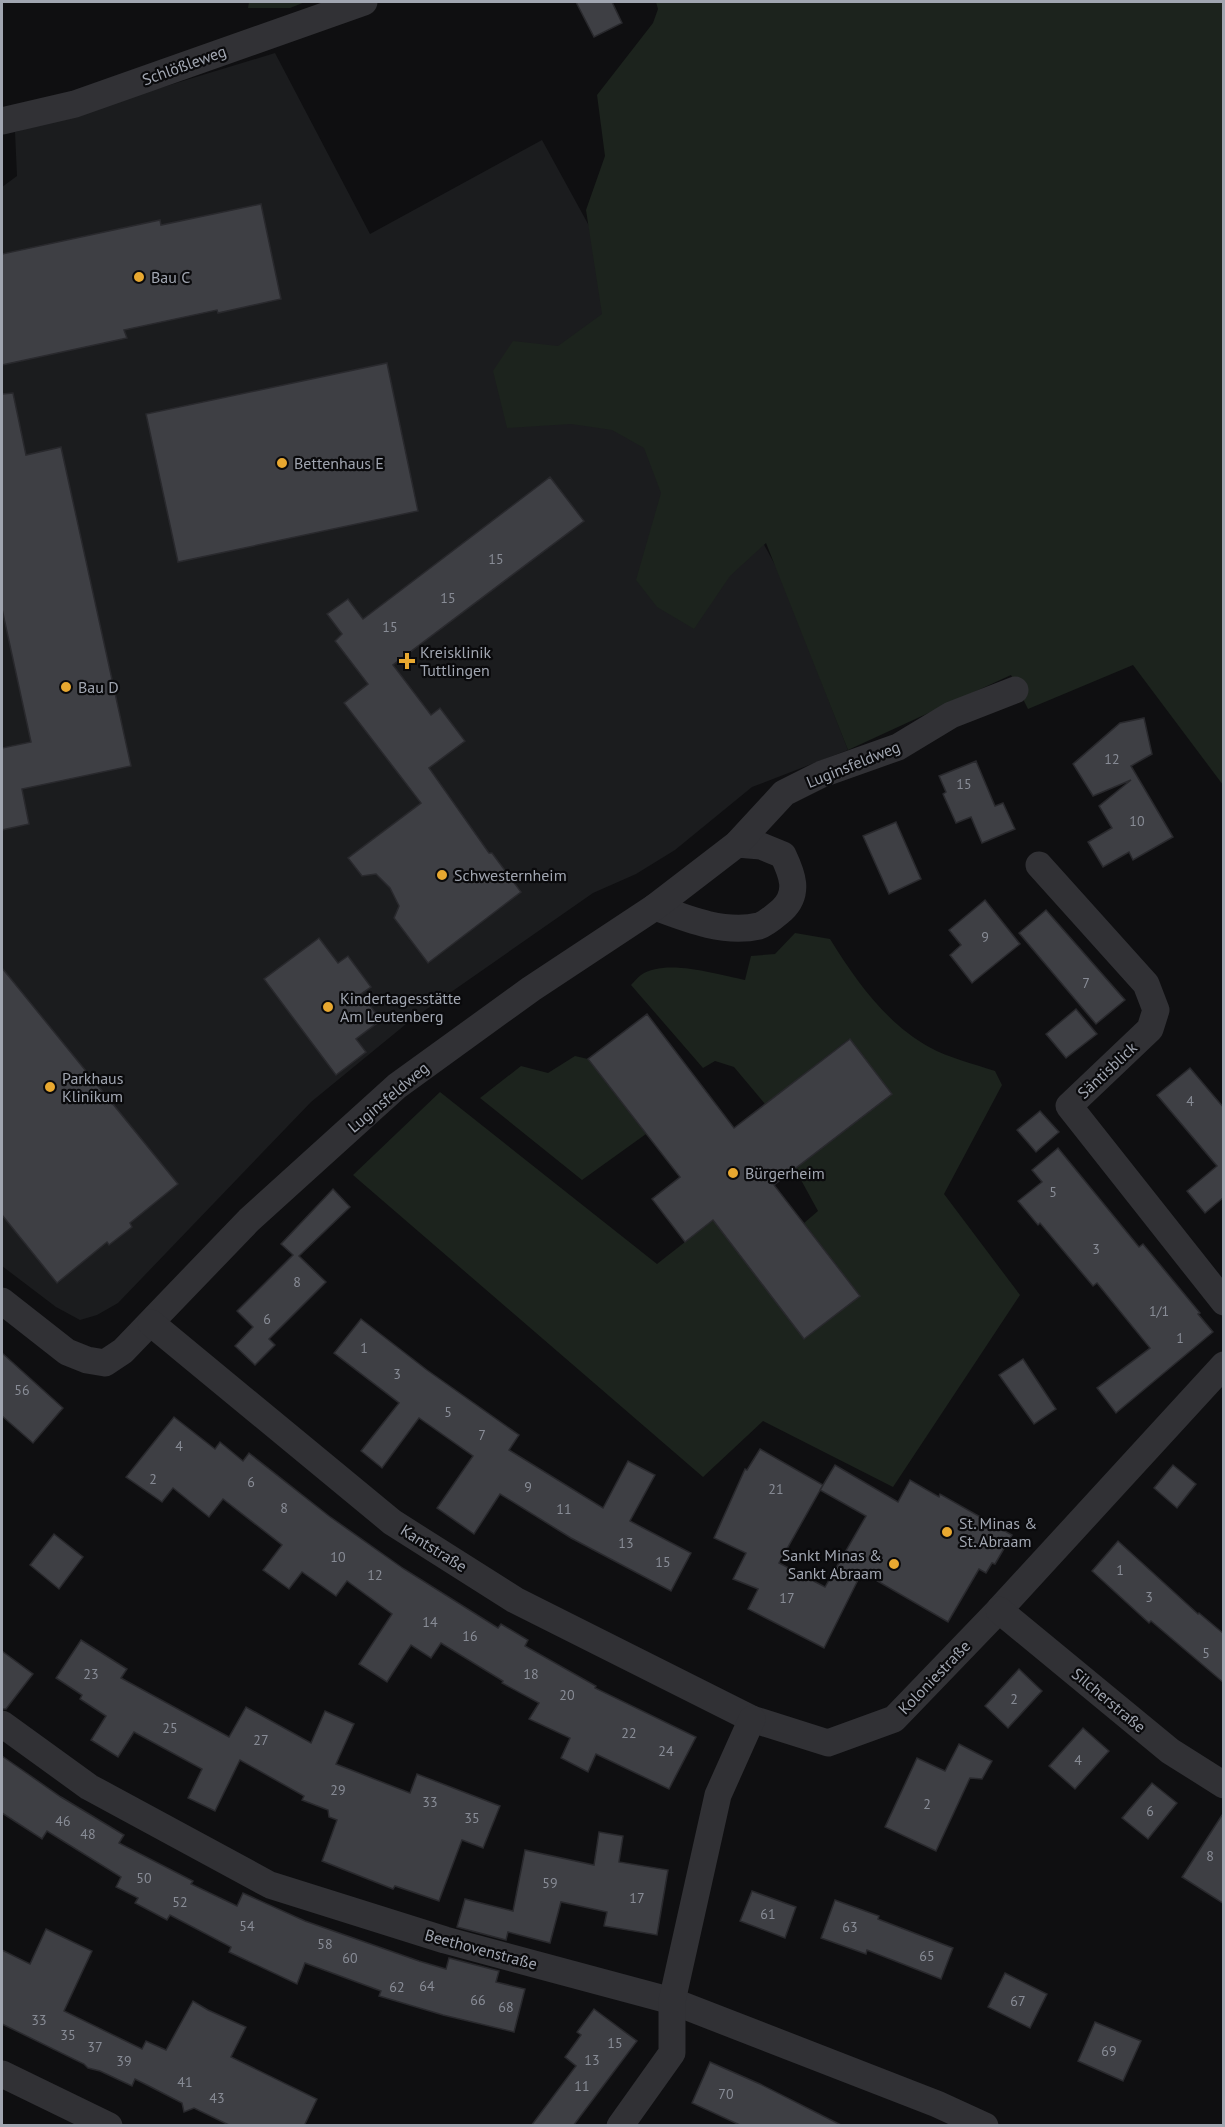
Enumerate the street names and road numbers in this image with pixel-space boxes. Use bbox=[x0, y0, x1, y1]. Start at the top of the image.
street label: Schlößleweg bbox=[139, 41, 229, 89]
street label: Luginsfeldweg bbox=[803, 736, 903, 792]
street label: Säntisblick bbox=[1073, 1037, 1141, 1103]
street label: Luginsfeldweg bbox=[343, 1057, 433, 1137]
street label: Kantstraße bbox=[397, 1520, 471, 1576]
street label: Koloniestraße bbox=[894, 1636, 974, 1718]
street label: Silcherstraße bbox=[1068, 1663, 1150, 1737]
street label: Beethovenstraße bbox=[423, 1924, 539, 1974]

